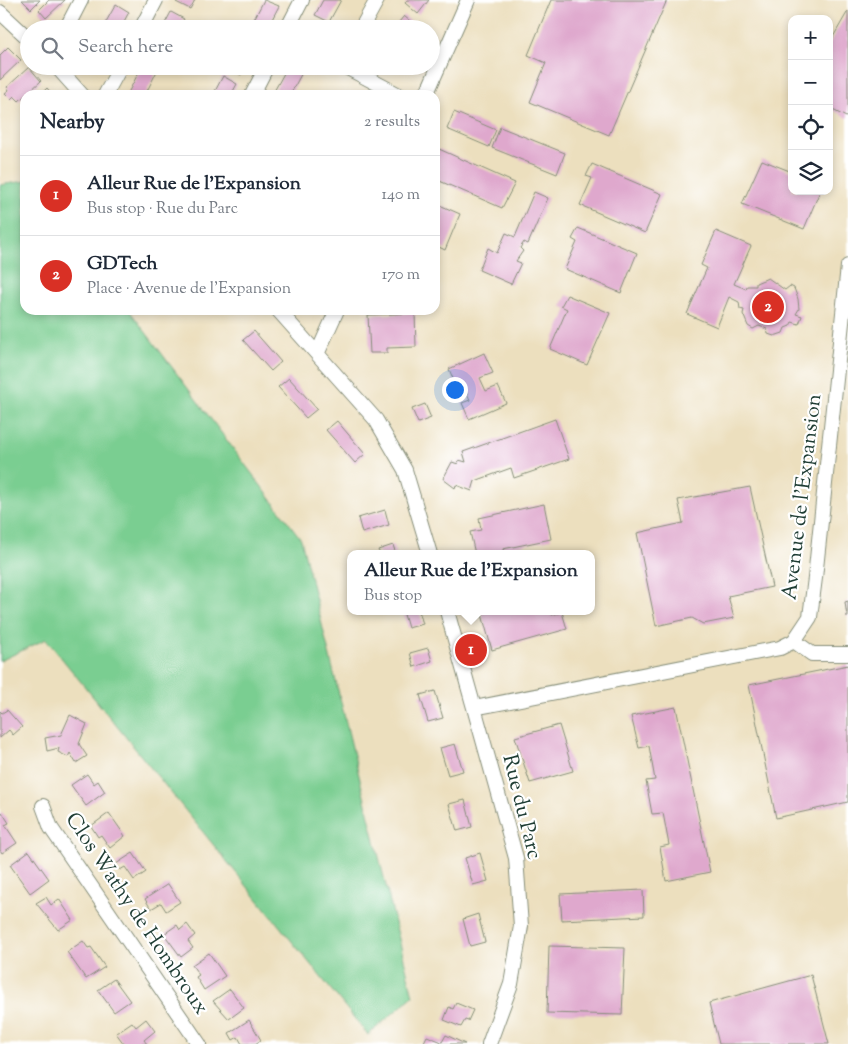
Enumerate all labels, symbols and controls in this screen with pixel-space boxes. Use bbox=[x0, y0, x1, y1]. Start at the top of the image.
map controls bbox=[788, 15, 833, 195]
button: + bbox=[788, 15, 833, 60]
search box bbox=[20, 20, 440, 75]
icon: search bbox=[38, 34, 66, 62]
text: Search here bbox=[78, 34, 173, 61]
button: − bbox=[788, 60, 833, 105]
button: locate bbox=[788, 105, 833, 150]
text: Nearby bbox=[40, 108, 105, 138]
text: 2 results bbox=[364, 111, 420, 134]
button: layers bbox=[788, 150, 833, 195]
text: Alleur Rue de l'Expansion bbox=[87, 171, 301, 198]
text: 1 bbox=[53, 184, 59, 207]
text: 140 m bbox=[382, 184, 420, 207]
text: Bus stop · Rue du Parc bbox=[87, 198, 238, 221]
text: GDTech bbox=[87, 251, 158, 278]
text: 2 bbox=[52, 264, 60, 287]
text: 170 m bbox=[382, 264, 420, 287]
text: Place · Avenue de l'Expansion bbox=[87, 278, 291, 301]
pin: 2 bbox=[752, 288, 784, 326]
your location bbox=[442, 377, 468, 403]
street label: Avenue de l'Expansion bbox=[775, 392, 831, 602]
popup bbox=[347, 550, 595, 615]
text: Alleur Rue de l'Expansion bbox=[364, 558, 578, 585]
text: Bus stop bbox=[364, 585, 422, 608]
pin: 1 bbox=[455, 631, 487, 669]
street label: Rue du Parc bbox=[493, 751, 549, 863]
street label: Clos Wathy de Hombroux bbox=[57, 807, 215, 1021]

